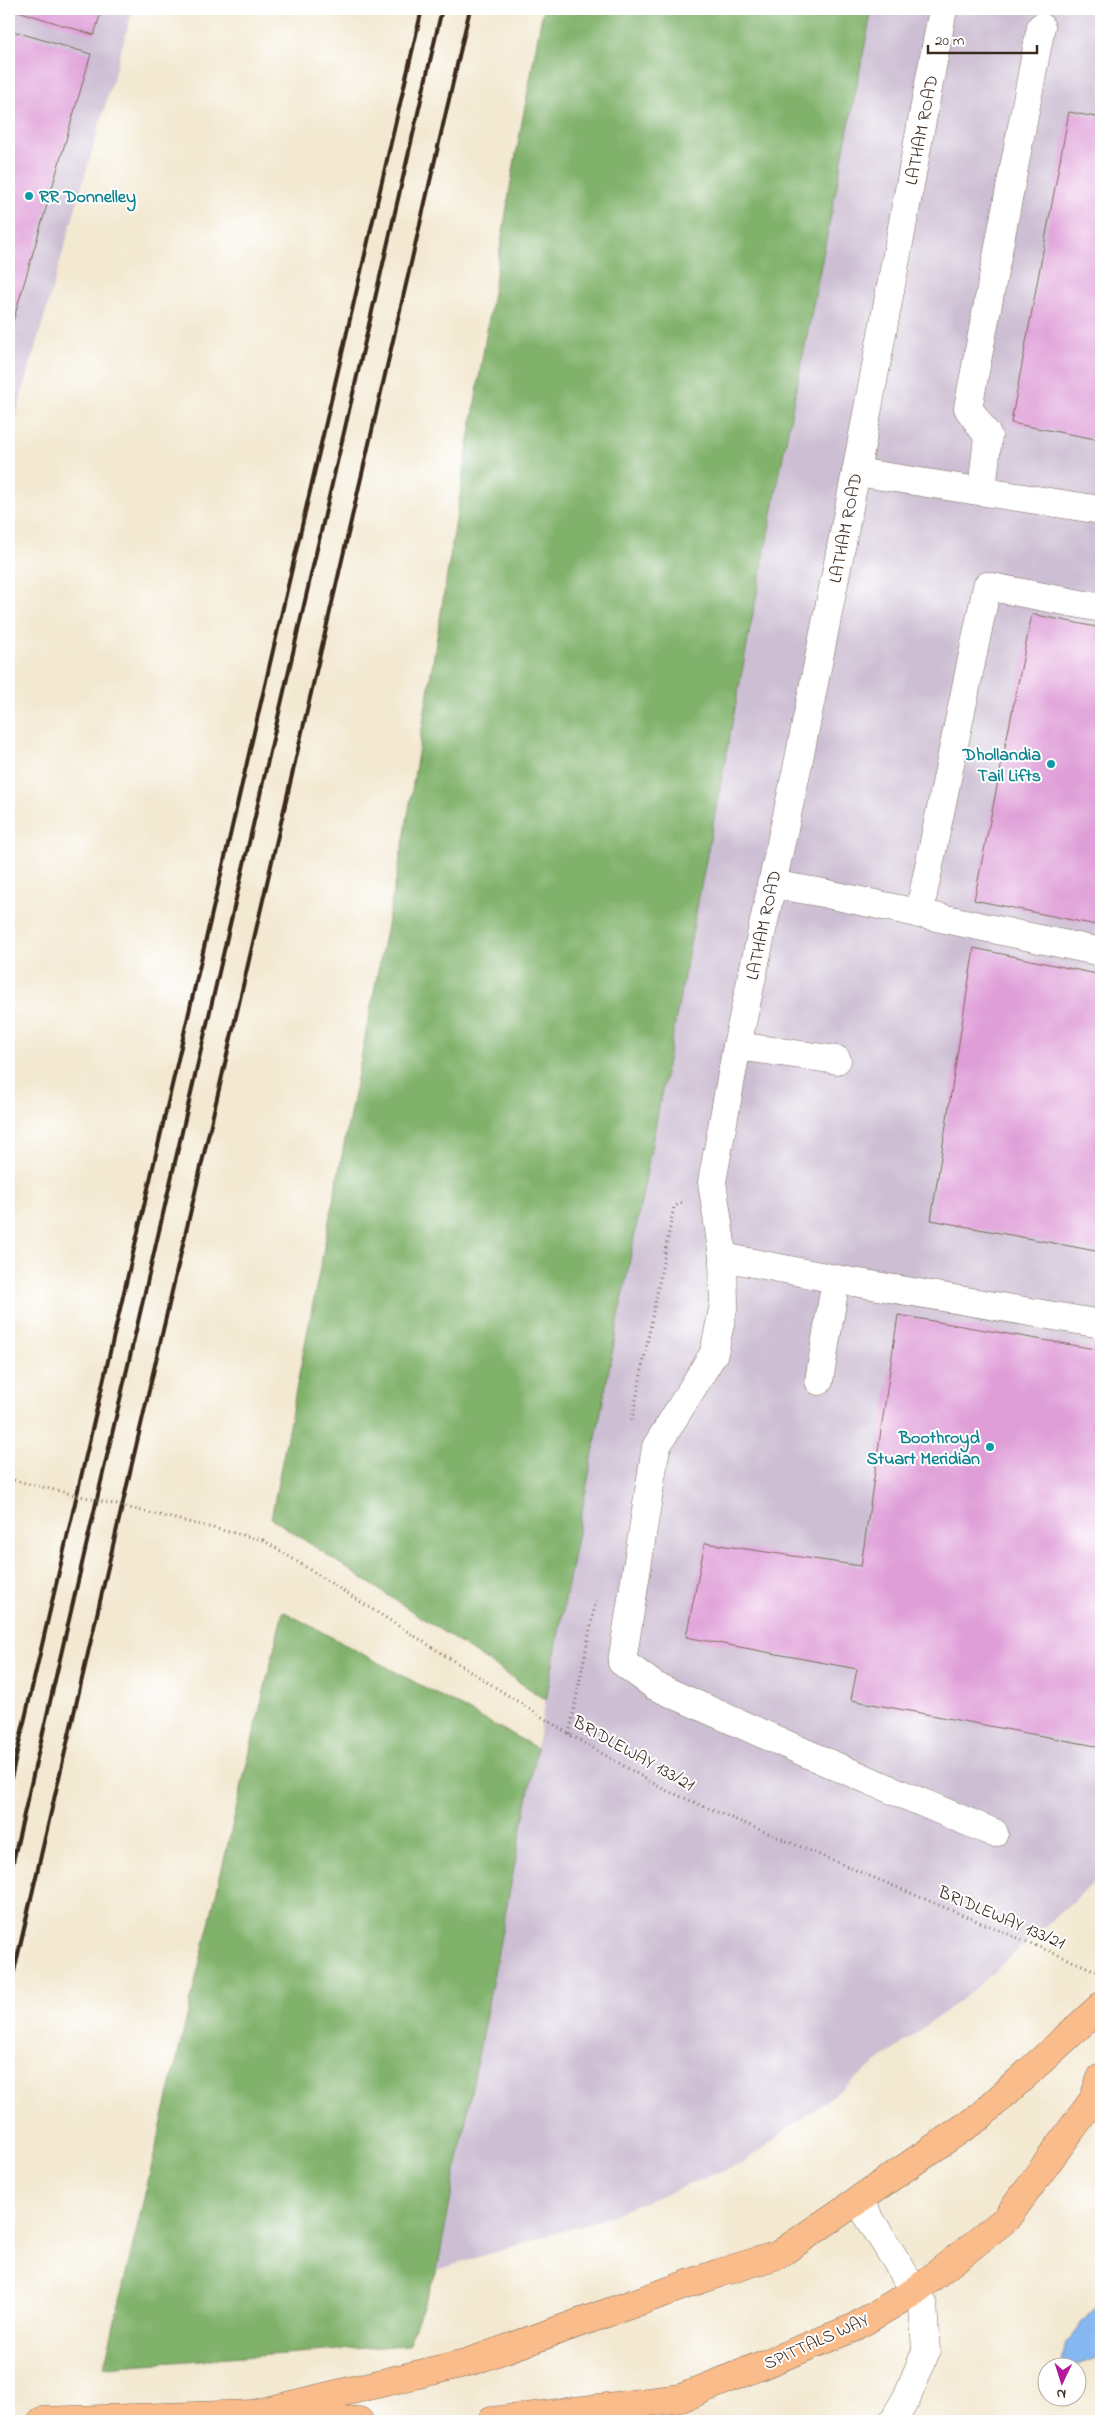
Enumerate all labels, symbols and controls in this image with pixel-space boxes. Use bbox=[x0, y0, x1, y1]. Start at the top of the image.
scale bar bbox=[928, 22, 1036, 54]
text: 20 m bbox=[935, 30, 965, 52]
street label: LATHAM ROAD bbox=[900, 73, 946, 187]
place label: RR Donnelley bbox=[39, 185, 136, 212]
marker: RR Donnelley bbox=[23, 190, 35, 202]
street label: LATHAM ROAD bbox=[824, 471, 870, 585]
place label: Dhollandia Tail Lifts bbox=[962, 743, 1041, 790]
marker: Dhollandia Tail Lifts bbox=[1045, 758, 1057, 770]
street label: LATHAM ROAD bbox=[741, 868, 789, 983]
place label: Boothroyd Stuart Meridian bbox=[867, 1426, 981, 1473]
marker: Boothroyd Stuart Meridian bbox=[984, 1441, 996, 1453]
street label: BRIDLEWAY 133/21 bbox=[566, 1710, 699, 1799]
street label: BRIDLEWAY 133/21 bbox=[933, 1880, 1069, 1957]
street label: SPITTALS WAY bbox=[760, 2308, 874, 2378]
north arrow bbox=[1038, 2358, 1088, 2408]
text: N bbox=[1056, 2383, 1067, 2404]

